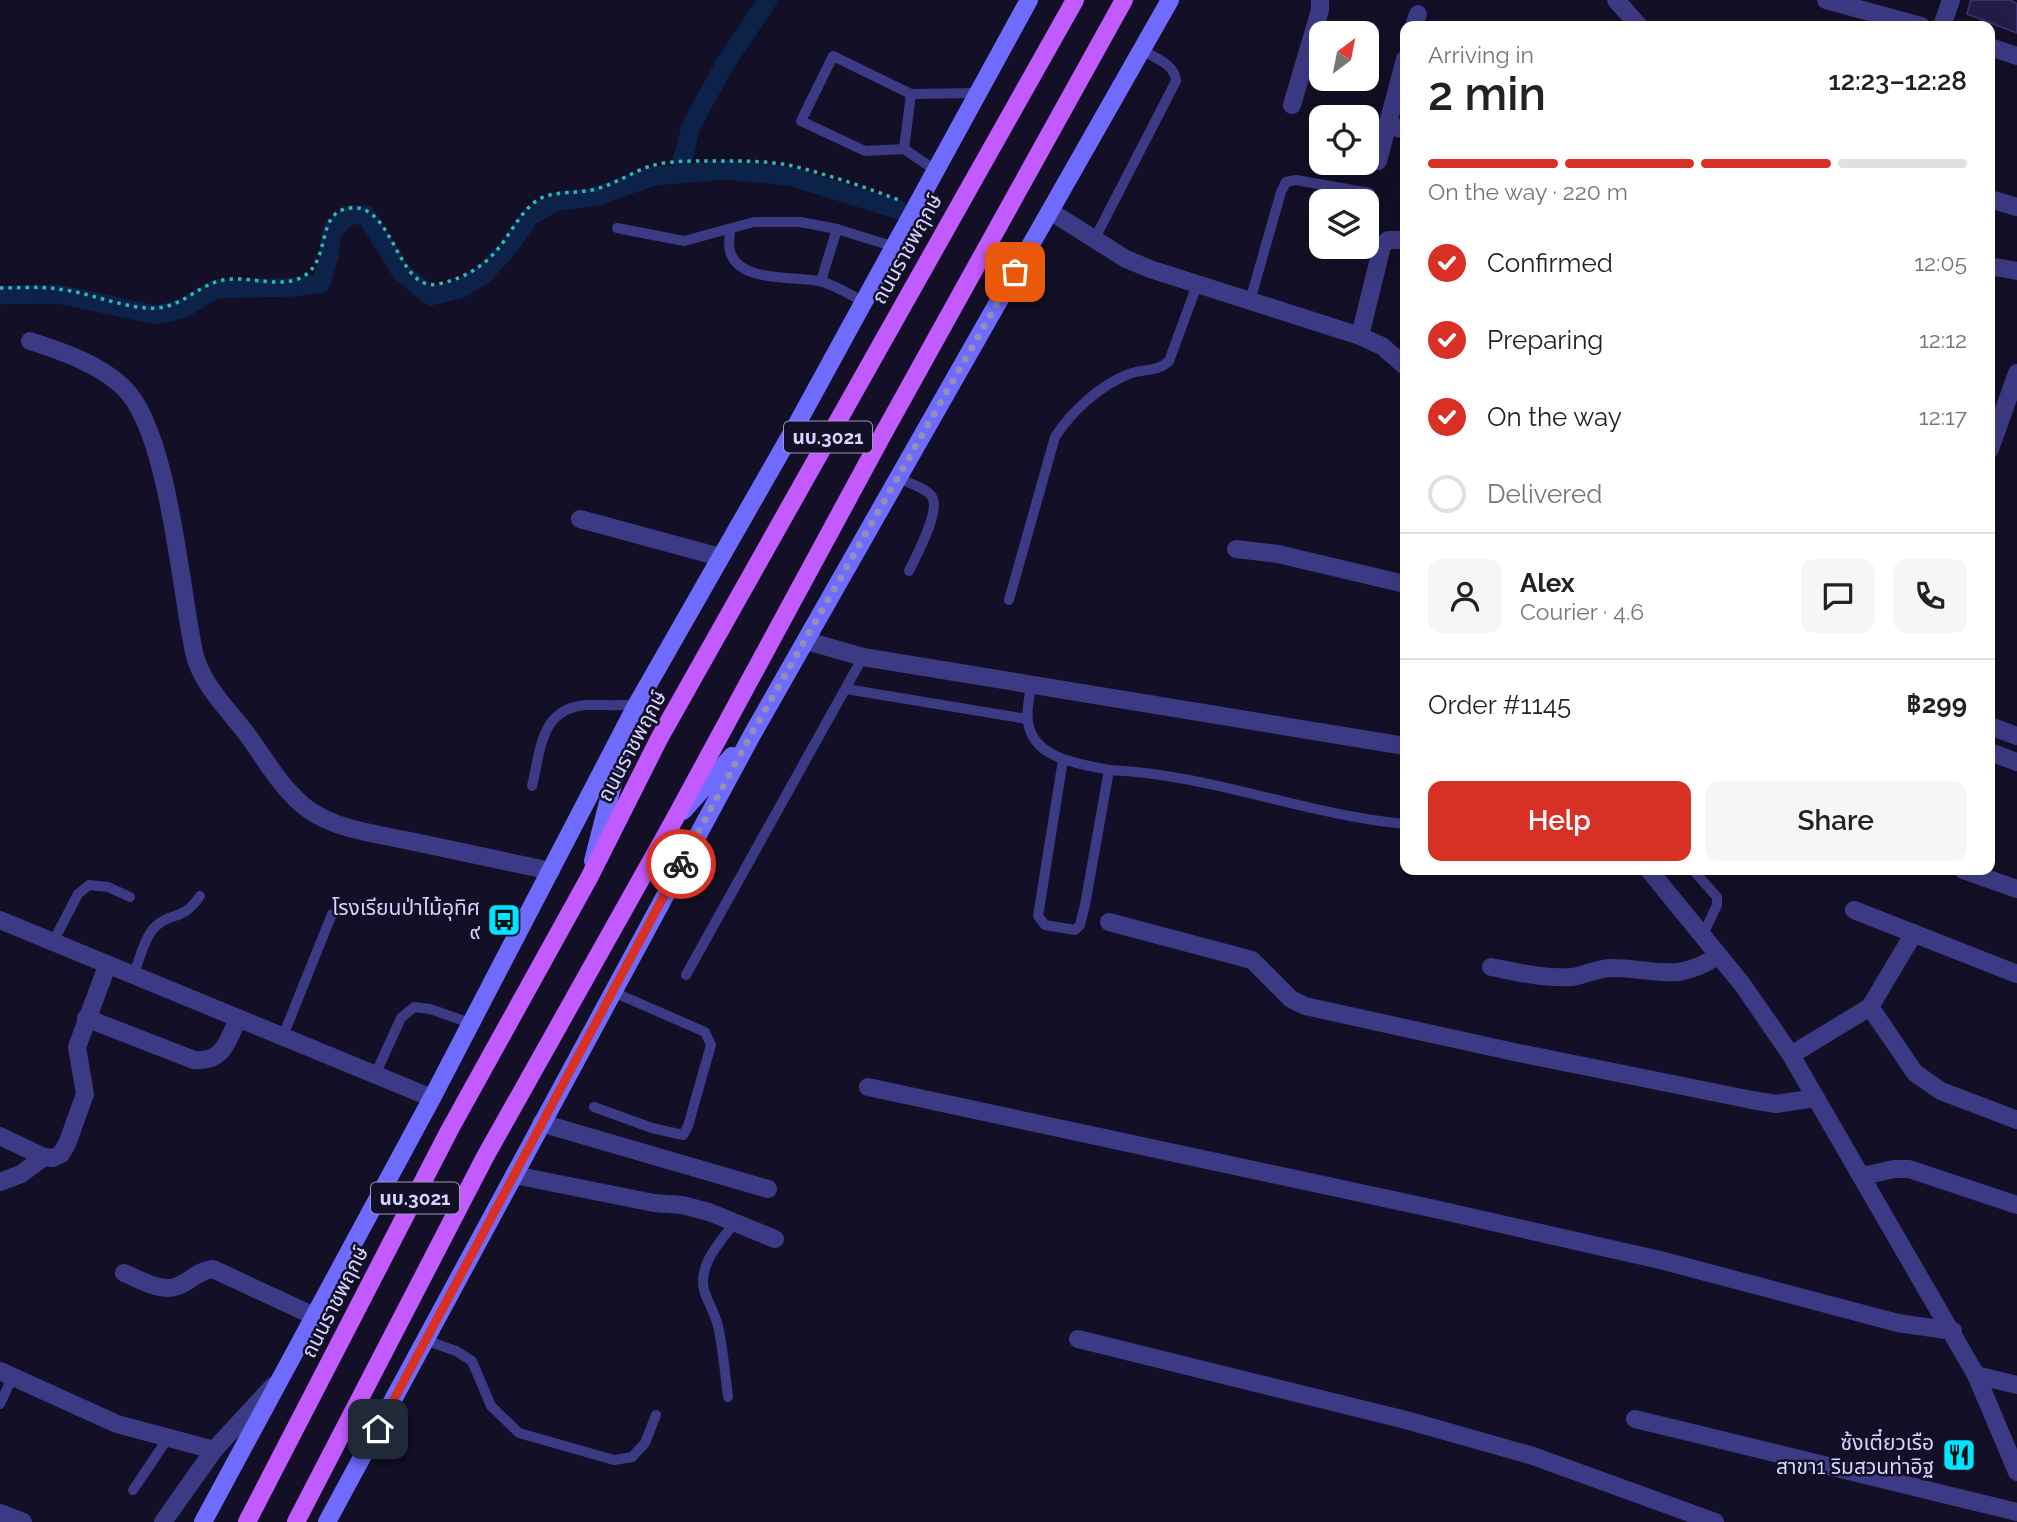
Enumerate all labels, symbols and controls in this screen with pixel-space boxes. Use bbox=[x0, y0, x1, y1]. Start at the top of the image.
north arrow bbox=[1309, 21, 1379, 91]
map controls bbox=[1309, 21, 1379, 259]
text: Arriving in bbox=[1428, 41, 1534, 68]
text: 12:23–12:28 bbox=[1829, 66, 1967, 96]
text: 2 min bbox=[1428, 67, 1546, 121]
button: locate bbox=[1309, 105, 1379, 175]
text: On the way · 220 m bbox=[1428, 178, 1628, 205]
street label: ถนนราชพฤกษ์ bbox=[866, 189, 947, 308]
button: layers bbox=[1309, 189, 1379, 259]
pin bbox=[985, 242, 1045, 302]
icon: check bbox=[1428, 244, 1466, 282]
text: Confirmed bbox=[1487, 248, 1613, 278]
text: 12:05 bbox=[1914, 249, 1967, 276]
icon: bag bbox=[996, 253, 1034, 291]
icon: check bbox=[1428, 321, 1466, 359]
text: Preparing bbox=[1487, 325, 1603, 355]
text: 12:12 bbox=[1919, 326, 1967, 353]
icon: check bbox=[1428, 398, 1466, 436]
text: On the way bbox=[1487, 402, 1622, 432]
text: 12:17 bbox=[1919, 403, 1967, 430]
road number: นบ.3021 bbox=[784, 422, 872, 452]
text: Delivered bbox=[1487, 479, 1602, 509]
button: person bbox=[1428, 559, 1502, 633]
button: chat bbox=[1801, 559, 1875, 633]
button: phone bbox=[1893, 559, 1967, 633]
text: Alex bbox=[1520, 568, 1575, 598]
text: Courier · 4.6 bbox=[1520, 598, 1644, 625]
street label: ถนนราชพฤกษ์ bbox=[592, 686, 671, 805]
text: ฿299 bbox=[1907, 689, 1967, 719]
text: Order #1145 bbox=[1428, 690, 1571, 720]
button: Help bbox=[1428, 781, 1691, 861]
button: Share bbox=[1705, 781, 1967, 861]
courier bbox=[646, 829, 716, 899]
icon: bike bbox=[662, 845, 700, 883]
place label: โรงเรียนป่าไม้อุทิศ ๙ bbox=[332, 895, 480, 944]
bus stop icon: โรงเรียนป่าไม้อุทิศ ๙ bbox=[485, 901, 523, 939]
road number: นบ.3021 bbox=[371, 1182, 459, 1214]
street label: ถนนราชพฤกษ์ bbox=[296, 1242, 373, 1362]
pin bbox=[348, 1399, 408, 1459]
icon: home bbox=[359, 1410, 397, 1448]
place label: ซ้งเตี๋ยวเรือ สาขา1 ริมสวนท่าอิฐ bbox=[1776, 1428, 1934, 1479]
restaurant icon: ซ้งเตี๋ยวเรือ สาขา1 ริมสวนท่าอิฐ bbox=[1940, 1436, 1978, 1474]

